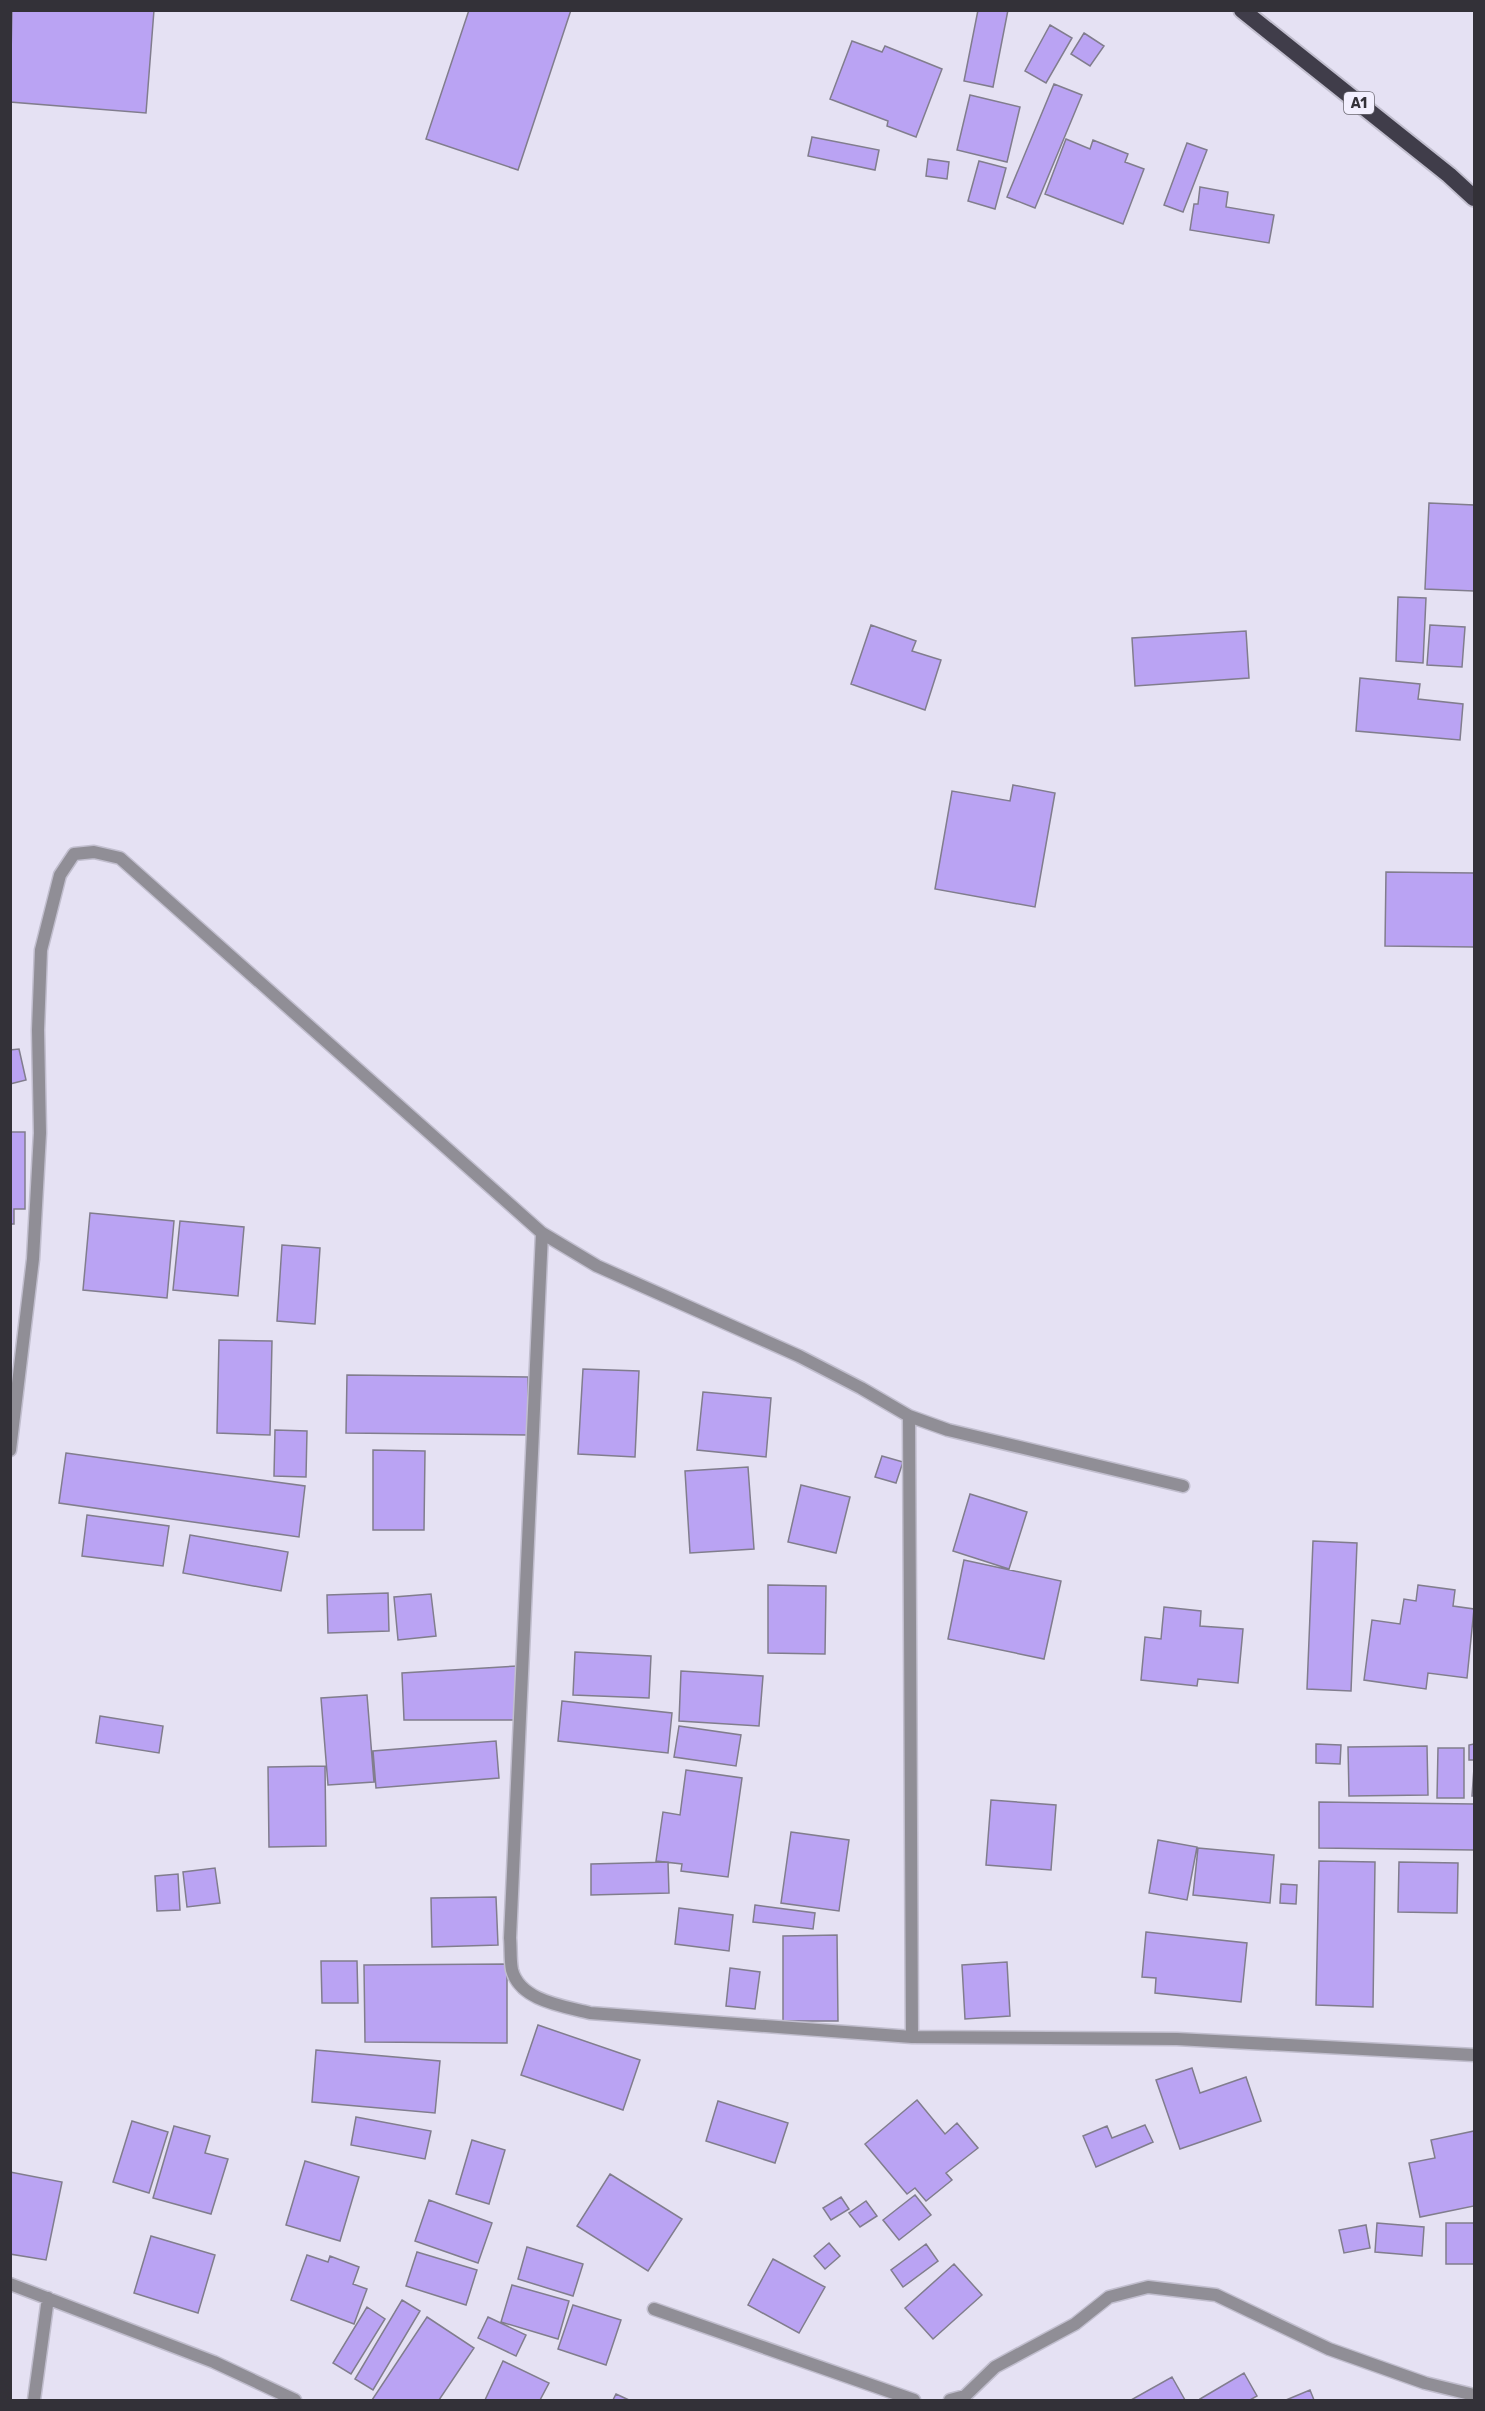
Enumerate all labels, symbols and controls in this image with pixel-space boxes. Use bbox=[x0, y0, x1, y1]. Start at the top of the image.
road number: A1 bbox=[1344, 92, 1374, 114]

